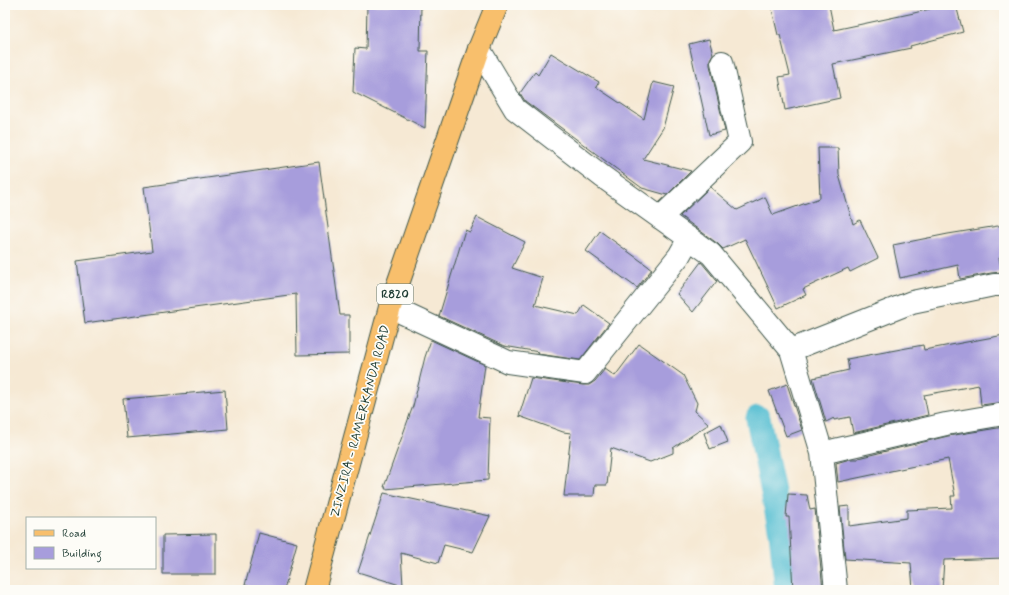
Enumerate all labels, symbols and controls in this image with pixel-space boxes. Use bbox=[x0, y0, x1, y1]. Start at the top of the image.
road number: R820 bbox=[377, 284, 413, 304]
street label: ZINZIRA - RAMERKANDA ROAD bbox=[327, 323, 394, 519]
legend bbox=[26, 517, 156, 569]
text: Road bbox=[62, 526, 86, 542]
text: Building bbox=[62, 546, 102, 563]

